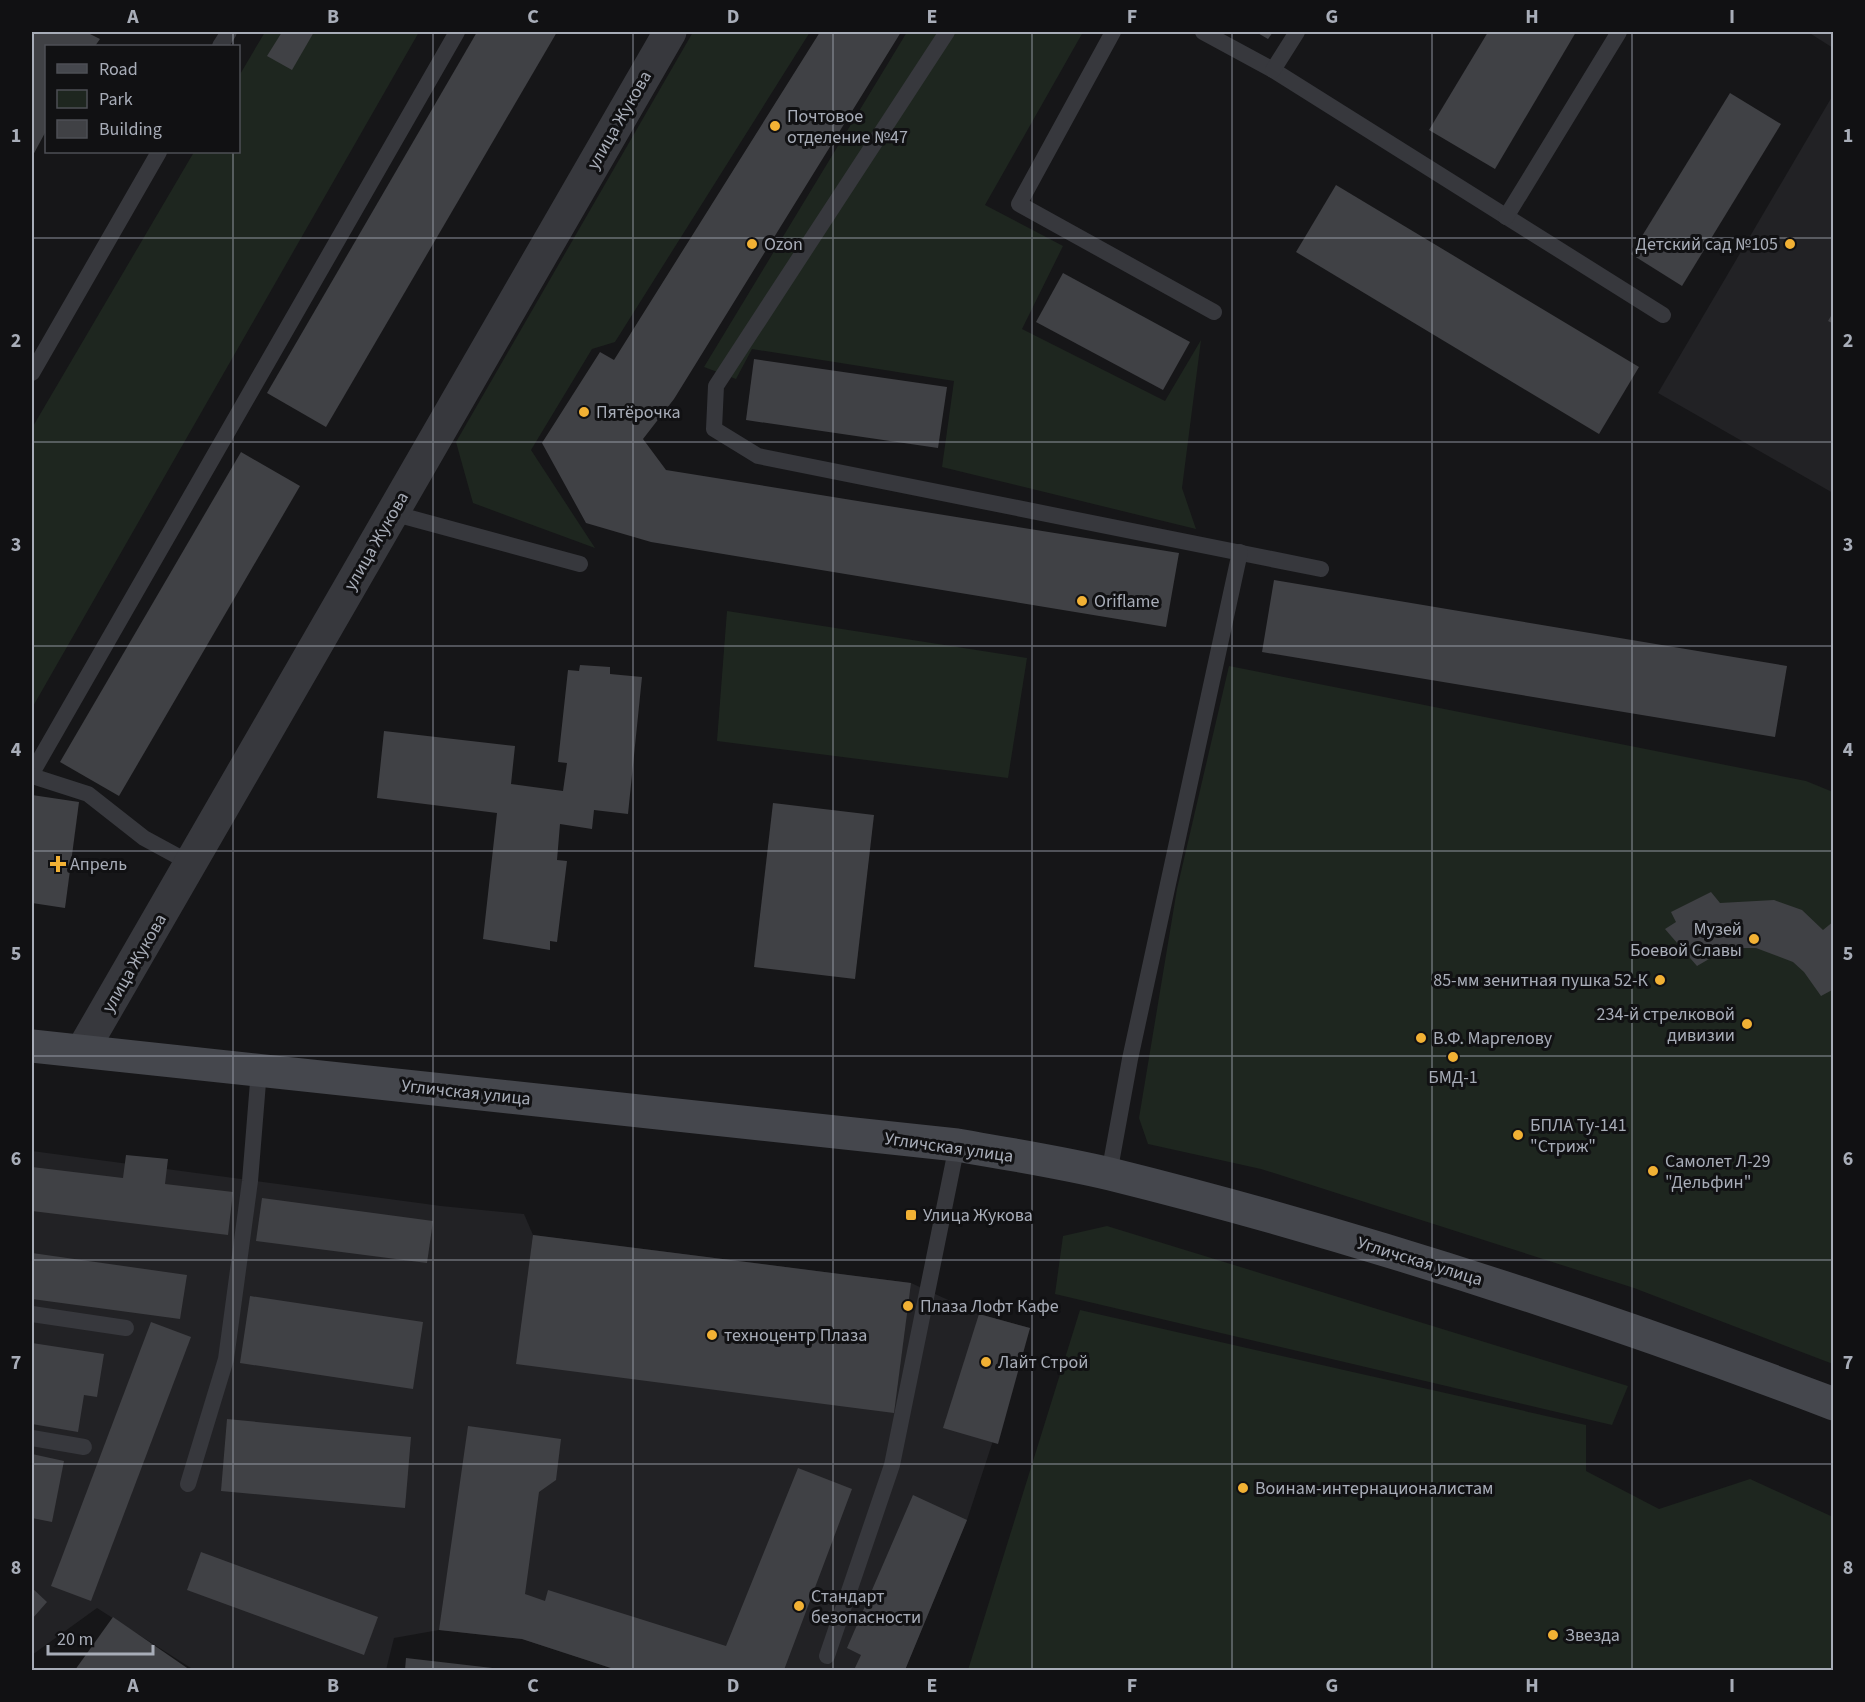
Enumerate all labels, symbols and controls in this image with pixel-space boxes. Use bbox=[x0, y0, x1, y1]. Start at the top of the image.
text: A bbox=[126, 3, 139, 31]
text: B bbox=[327, 3, 339, 31]
text: C bbox=[527, 3, 539, 31]
text: D bbox=[727, 3, 739, 31]
text: E bbox=[927, 3, 937, 31]
text: F bbox=[1127, 3, 1137, 31]
text: G bbox=[1326, 3, 1338, 31]
text: H bbox=[1525, 3, 1539, 31]
text: I bbox=[1729, 3, 1735, 31]
legend bbox=[45, 45, 240, 153]
text: Road bbox=[99, 57, 138, 82]
street label: улица Жукова bbox=[581, 66, 658, 174]
text: Park bbox=[99, 87, 133, 112]
place label: Почтовое отделение №47 bbox=[787, 104, 908, 150]
text: Building bbox=[99, 117, 162, 142]
marker: Почтовое отделение №47 bbox=[768, 119, 782, 133]
text: 1 bbox=[11, 122, 21, 150]
text: 1 bbox=[1843, 122, 1853, 150]
place label: Ozon bbox=[764, 232, 803, 257]
place label: Детский сад №105 bbox=[1635, 232, 1778, 257]
marker: Ozon bbox=[745, 237, 759, 251]
marker: Детский сад №105 bbox=[1783, 237, 1797, 251]
text: 2 bbox=[11, 327, 21, 355]
text: 2 bbox=[1843, 327, 1853, 355]
place label: Пятёрочка bbox=[596, 400, 681, 425]
marker: Пятёрочка bbox=[577, 405, 591, 419]
street label: улица Жукова bbox=[338, 487, 415, 595]
text: 3 bbox=[11, 531, 21, 559]
text: 3 bbox=[1843, 531, 1853, 559]
place label: Oriflame bbox=[1094, 589, 1159, 614]
marker: Oriflame bbox=[1075, 594, 1089, 608]
text: 4 bbox=[11, 736, 22, 764]
text: 4 bbox=[1843, 736, 1854, 764]
place label: Апрель bbox=[70, 852, 127, 877]
marker: Апрель bbox=[51, 857, 65, 871]
street label: улица Жукова bbox=[96, 909, 173, 1017]
place label: Музей Боевой Славы bbox=[1630, 917, 1742, 963]
marker: Музей Боевой Славы bbox=[1747, 932, 1761, 946]
text: 5 bbox=[11, 940, 21, 968]
text: 5 bbox=[1843, 940, 1853, 968]
place label: 85-мм зенитная пушка 52-К bbox=[1433, 968, 1649, 993]
marker: 85-мм зенитная пушка 52-К bbox=[1653, 973, 1667, 987]
place label: 234-й стрелковой дивизии bbox=[1597, 1002, 1735, 1048]
marker: 234-й стрелковой дивизии bbox=[1740, 1017, 1754, 1031]
place label: В.Ф. Маргелову bbox=[1433, 1026, 1553, 1051]
marker: В.Ф. Маргелову bbox=[1414, 1031, 1428, 1045]
marker: БМД-1 bbox=[1446, 1050, 1460, 1064]
place label: БМД-1 bbox=[1428, 1065, 1478, 1090]
street label: Угличская улица bbox=[400, 1073, 532, 1112]
place label: БПЛА Ту-141 "Стриж" bbox=[1530, 1113, 1627, 1159]
street label: Угличская улица bbox=[883, 1126, 1015, 1169]
marker: БПЛА Ту-141 "Стриж" bbox=[1511, 1128, 1525, 1142]
text: 6 bbox=[11, 1145, 21, 1173]
text: 6 bbox=[1843, 1145, 1853, 1173]
place label: Самолет Л-29 "Дельфин" bbox=[1665, 1149, 1771, 1195]
marker: Самолет Л-29 "Дельфин" bbox=[1646, 1164, 1660, 1178]
place label: Улица Жукова bbox=[923, 1203, 1033, 1228]
marker: Улица Жукова bbox=[904, 1208, 918, 1222]
street label: Угличская улица bbox=[1354, 1231, 1486, 1292]
place label: Плаза Лофт Кафе bbox=[920, 1294, 1059, 1319]
marker: Плаза Лофт Кафе bbox=[901, 1299, 915, 1313]
place label: техноцентр Плаза bbox=[724, 1323, 867, 1348]
marker: техноцентр Плаза bbox=[705, 1328, 719, 1342]
text: 7 bbox=[11, 1349, 21, 1377]
text: 7 bbox=[1843, 1349, 1853, 1377]
place label: Лайт Строй bbox=[998, 1350, 1088, 1375]
marker: Лайт Строй bbox=[979, 1355, 993, 1369]
place label: Воинам-интернационалистам bbox=[1255, 1476, 1493, 1501]
marker: Воинам-интернационалистам bbox=[1236, 1481, 1250, 1495]
text: 8 bbox=[11, 1554, 21, 1582]
text: 8 bbox=[1843, 1554, 1853, 1582]
place label: Стандарт безопасности bbox=[811, 1584, 921, 1630]
marker: Стандарт безопасности bbox=[792, 1599, 806, 1613]
scale bar bbox=[48, 1618, 153, 1656]
place label: Звезда bbox=[1565, 1623, 1620, 1648]
text: 20 m bbox=[57, 1627, 93, 1652]
marker: Звезда bbox=[1546, 1628, 1560, 1642]
text: A bbox=[126, 1672, 139, 1700]
text: B bbox=[327, 1672, 339, 1700]
text: C bbox=[527, 1672, 539, 1700]
text: D bbox=[727, 1672, 739, 1700]
text: E bbox=[927, 1672, 937, 1700]
text: F bbox=[1127, 1672, 1137, 1700]
text: G bbox=[1326, 1672, 1338, 1700]
text: H bbox=[1525, 1672, 1539, 1700]
text: I bbox=[1729, 1672, 1735, 1700]

